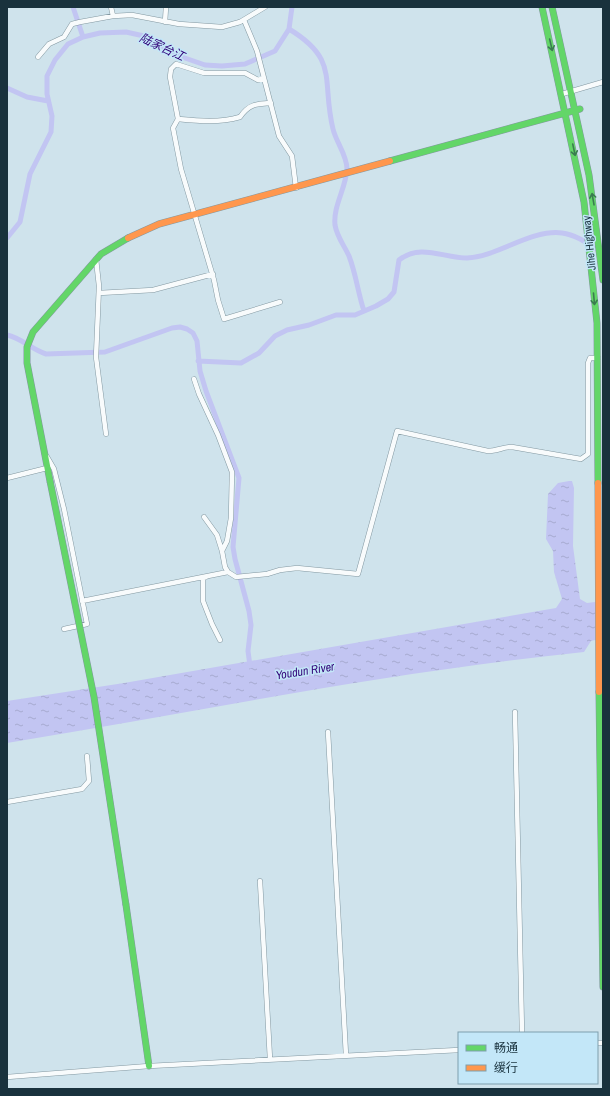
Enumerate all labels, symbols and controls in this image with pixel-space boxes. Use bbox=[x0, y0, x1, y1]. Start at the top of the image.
water label: 陆家台江 bbox=[137, 30, 189, 65]
one-way arrow bbox=[548, 38, 556, 51]
one-way arrow bbox=[571, 144, 579, 157]
one-way arrow bbox=[589, 193, 597, 206]
street label: Jihe Highway bbox=[579, 215, 599, 271]
one-way arrow bbox=[591, 292, 598, 305]
water label: Youdun River bbox=[275, 658, 336, 684]
legend bbox=[458, 1032, 598, 1084]
text: 畅通 bbox=[494, 1040, 518, 1056]
text: 缓行 bbox=[494, 1060, 518, 1076]

